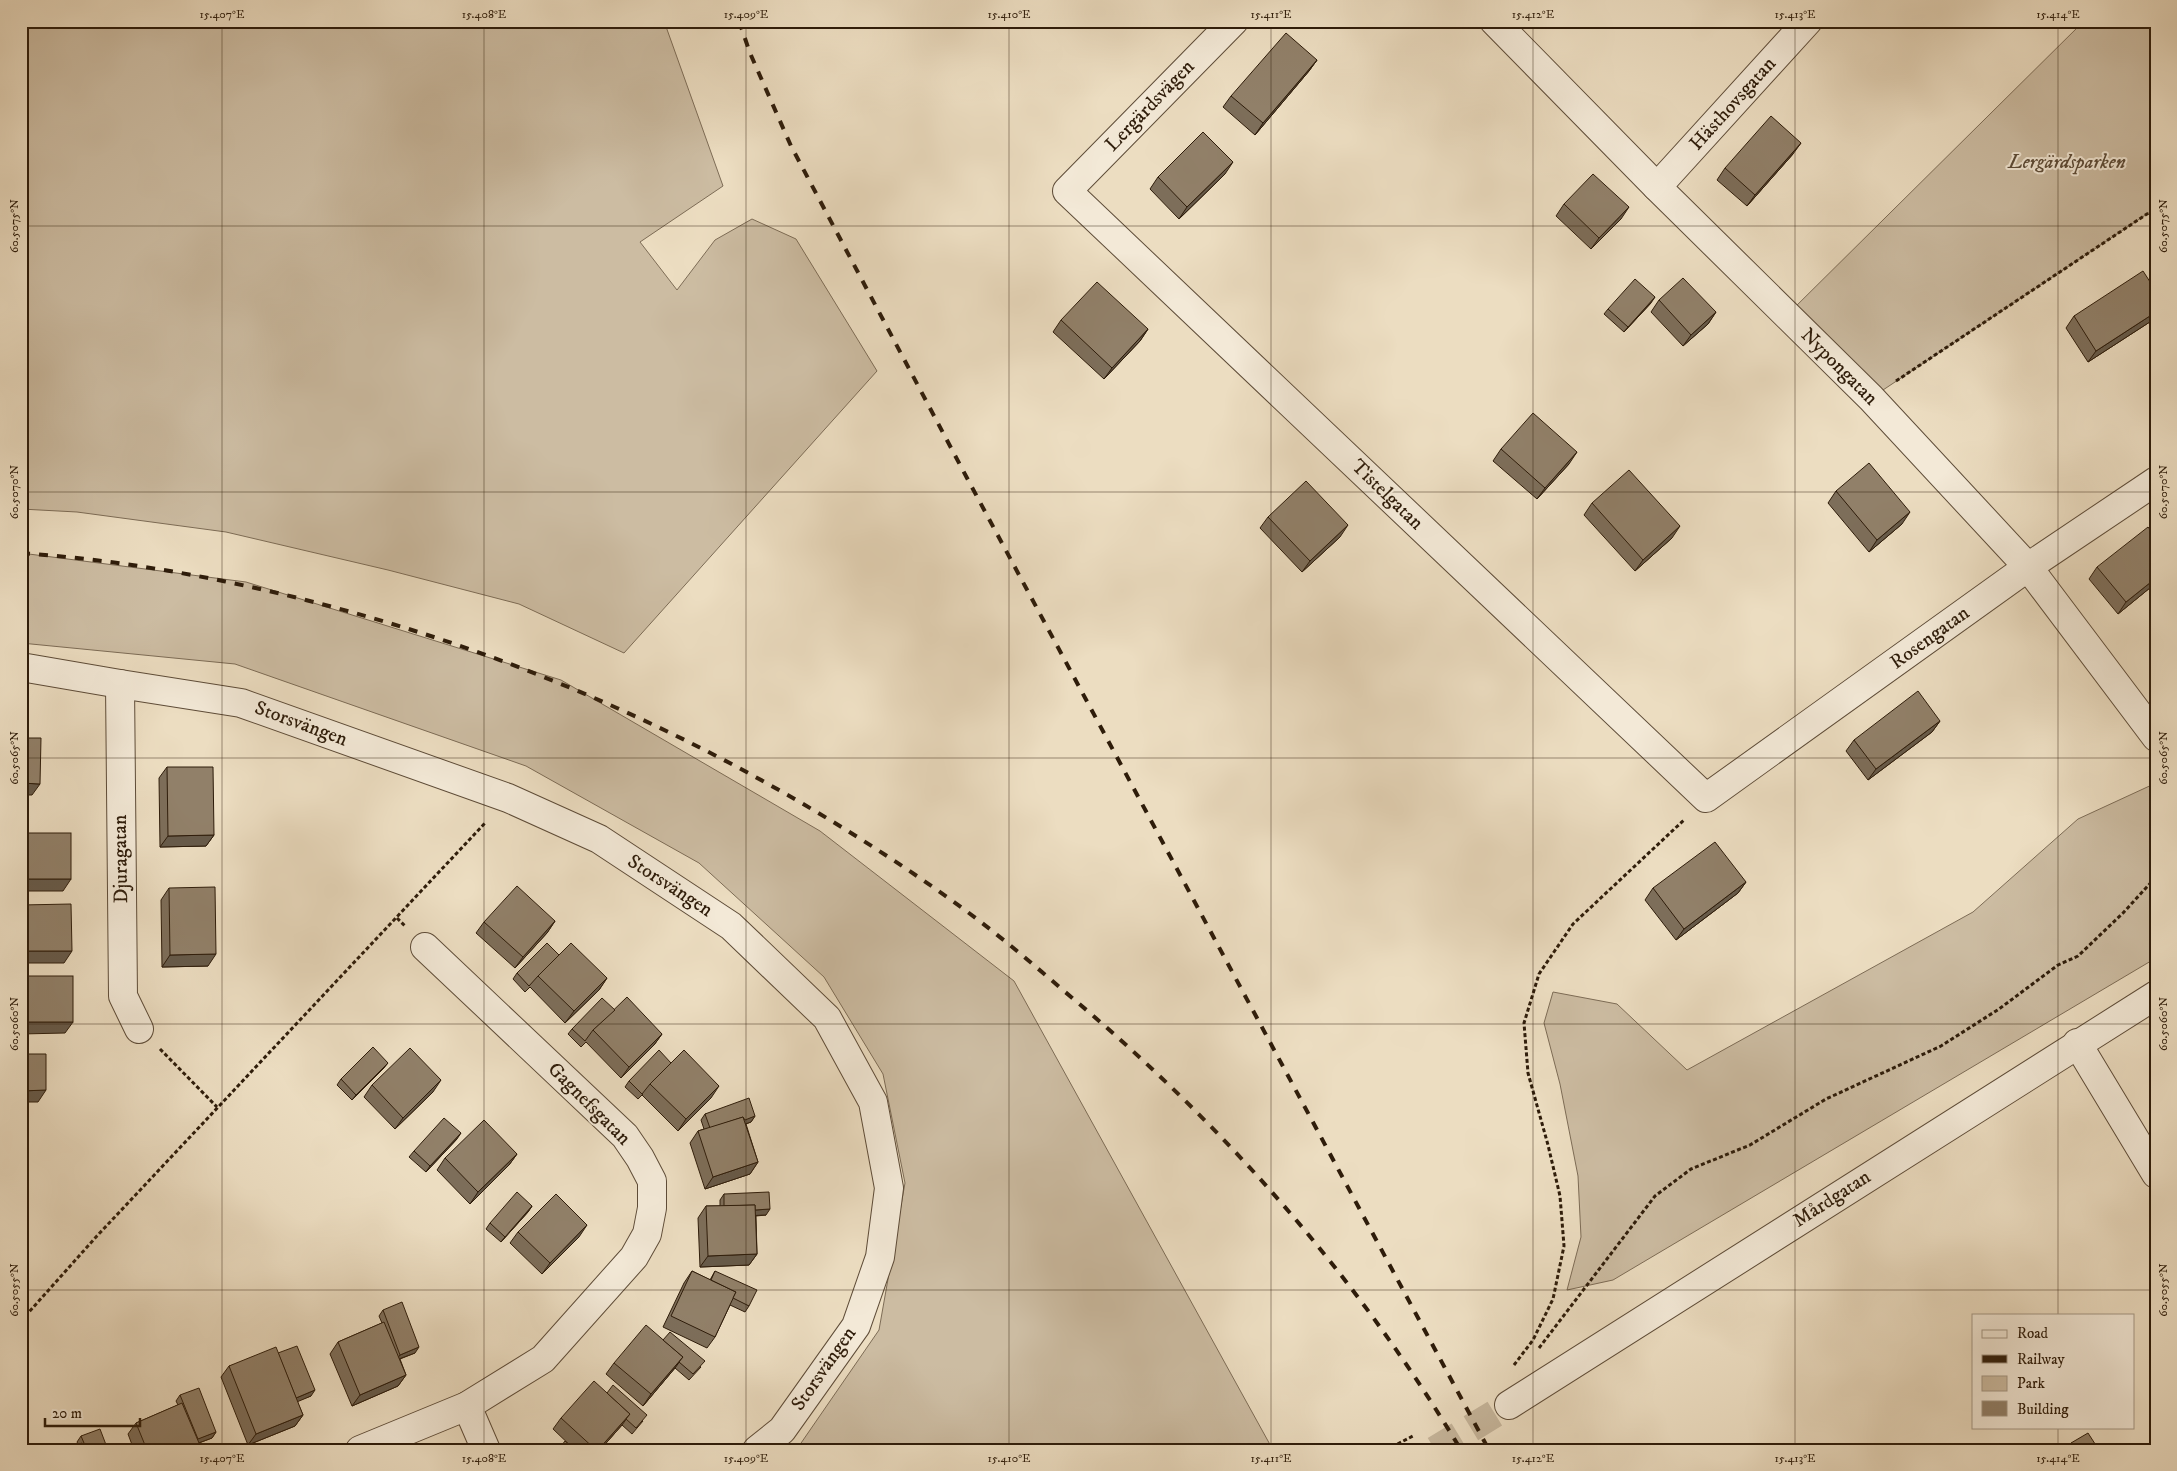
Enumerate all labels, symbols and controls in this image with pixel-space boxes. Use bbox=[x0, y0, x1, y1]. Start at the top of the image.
text: 15.407°E bbox=[200, 7, 245, 22]
text: 15.408°E bbox=[462, 7, 507, 22]
text: 15.409°E bbox=[724, 7, 769, 22]
text: 15.410°E bbox=[988, 7, 1031, 22]
text: 15.411°E bbox=[1251, 7, 1292, 22]
text: 15.412°E bbox=[1512, 7, 1555, 22]
text: 15.413°E bbox=[1774, 7, 1816, 22]
text: 15.414°E bbox=[2036, 7, 2080, 22]
street label: Hästhovsgatan bbox=[1684, 52, 1782, 156]
street label: Lergärdsvägen bbox=[1100, 54, 1200, 157]
park label: Lergärdsparken bbox=[2007, 150, 2126, 175]
text: 60.5075°N bbox=[7, 199, 22, 253]
text: 60.5075°N bbox=[2156, 199, 2171, 253]
street label: Nypongatan bbox=[1795, 323, 1883, 411]
street label: Tistelgatan bbox=[1346, 454, 1429, 536]
text: 60.5070°N bbox=[7, 465, 22, 519]
text: 60.5070°N bbox=[2156, 465, 2171, 519]
street label: Rosengatan bbox=[1885, 601, 1975, 675]
street label: Storsvängen bbox=[251, 696, 351, 753]
text: 60.5065°N bbox=[7, 731, 22, 785]
text: 60.5065°N bbox=[2156, 731, 2171, 785]
street label: Djuragatan bbox=[108, 814, 134, 904]
street label: Storsvängen bbox=[623, 849, 718, 923]
text: 60.5060°N bbox=[7, 997, 22, 1051]
text: 60.5060°N bbox=[2156, 997, 2171, 1051]
street label: Gagnefsgatan bbox=[542, 1057, 636, 1151]
street label: Mårdgatan bbox=[1788, 1164, 1876, 1233]
text: 60.5055°N bbox=[7, 1263, 22, 1317]
text: 60.5055°N bbox=[2156, 1263, 2171, 1317]
legend bbox=[1972, 1314, 2134, 1428]
street label: Storsvängen bbox=[786, 1322, 862, 1416]
text: Road bbox=[2017, 1324, 2049, 1343]
text: Railway bbox=[2017, 1350, 2065, 1369]
text: Park bbox=[2017, 1374, 2046, 1393]
scale bar bbox=[45, 1396, 140, 1428]
text: Building bbox=[2017, 1400, 2069, 1419]
text: 20 m bbox=[52, 1404, 82, 1423]
text: 15.407°E bbox=[200, 1451, 245, 1466]
text: 15.408°E bbox=[462, 1451, 507, 1466]
text: 15.409°E bbox=[724, 1451, 769, 1466]
text: 15.410°E bbox=[988, 1451, 1031, 1466]
text: 15.411°E bbox=[1251, 1451, 1292, 1466]
text: 15.412°E bbox=[1512, 1451, 1555, 1466]
text: 15.413°E bbox=[1774, 1451, 1816, 1466]
text: 15.414°E bbox=[2036, 1451, 2080, 1466]

